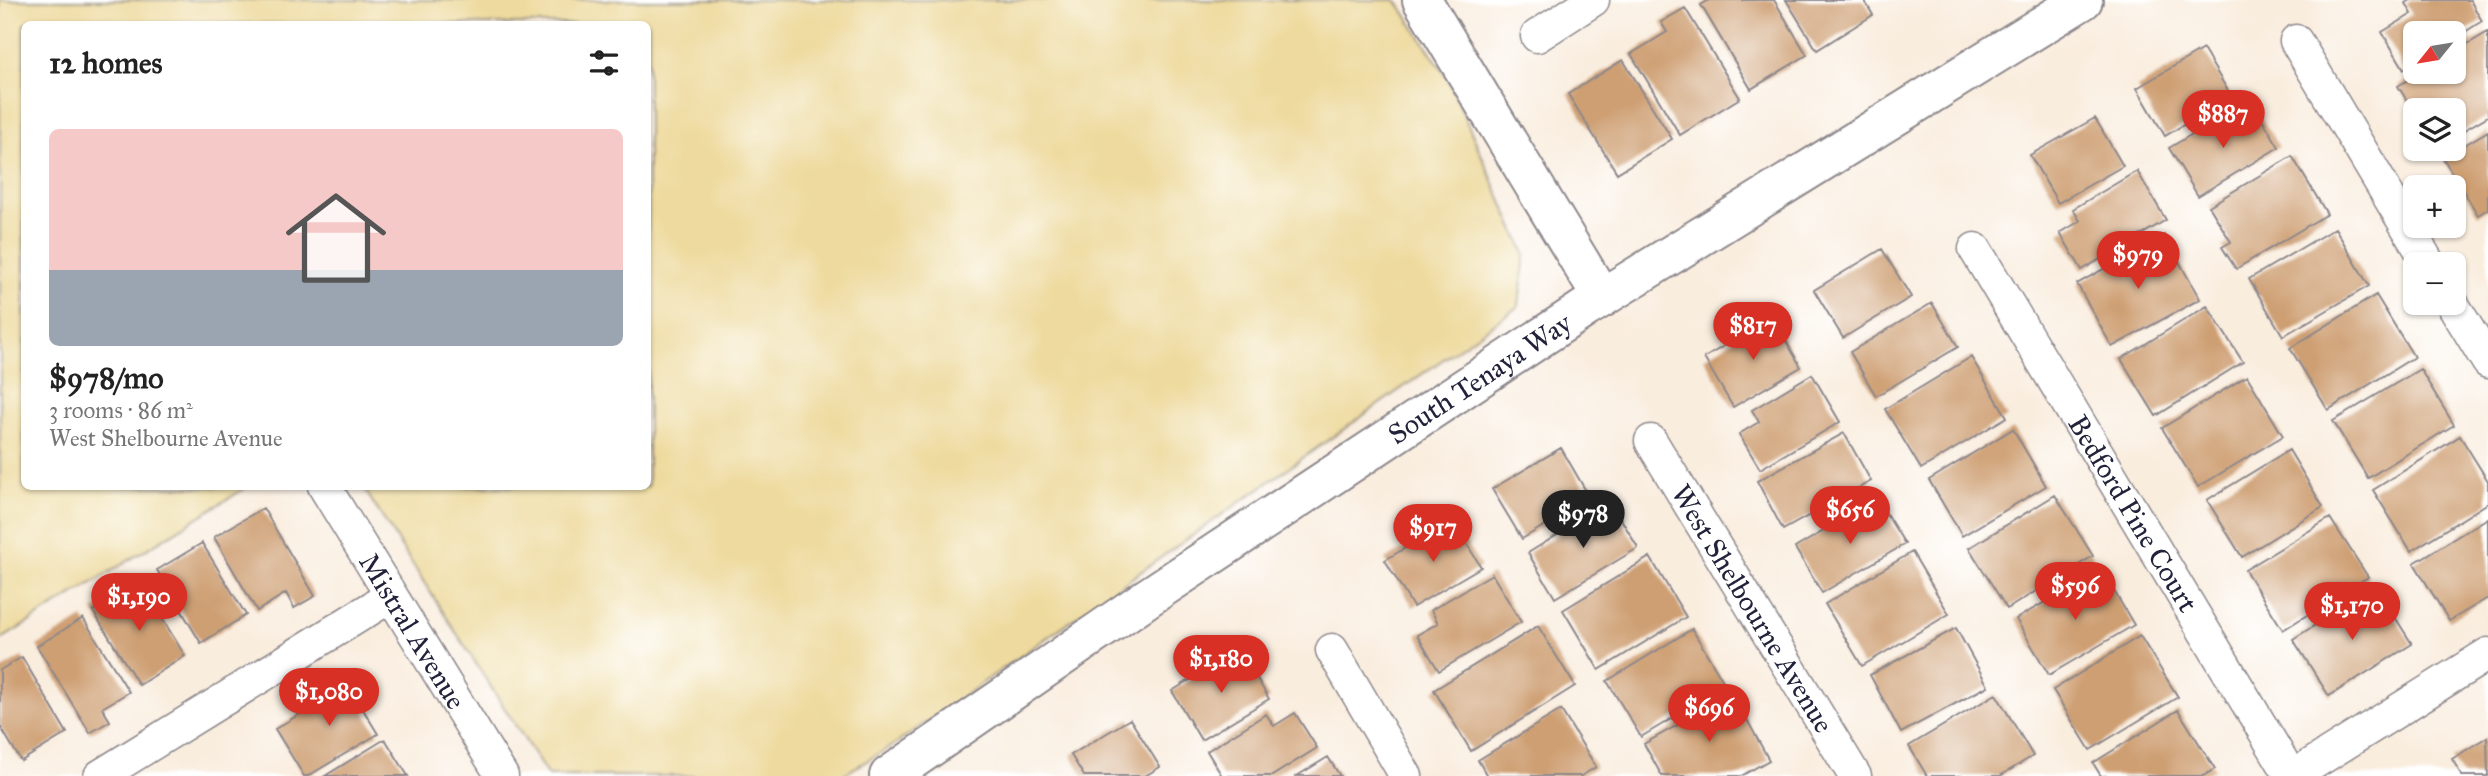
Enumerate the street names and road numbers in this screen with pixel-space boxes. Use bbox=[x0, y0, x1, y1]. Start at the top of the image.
street label: South Tenaya Way bbox=[1381, 304, 1579, 451]
street label: Bedford Pine Court bbox=[2061, 408, 2206, 618]
street label: West Shelbourne Avenue bbox=[1664, 478, 1842, 739]
street label: Mistral Avenue bbox=[352, 546, 474, 715]

